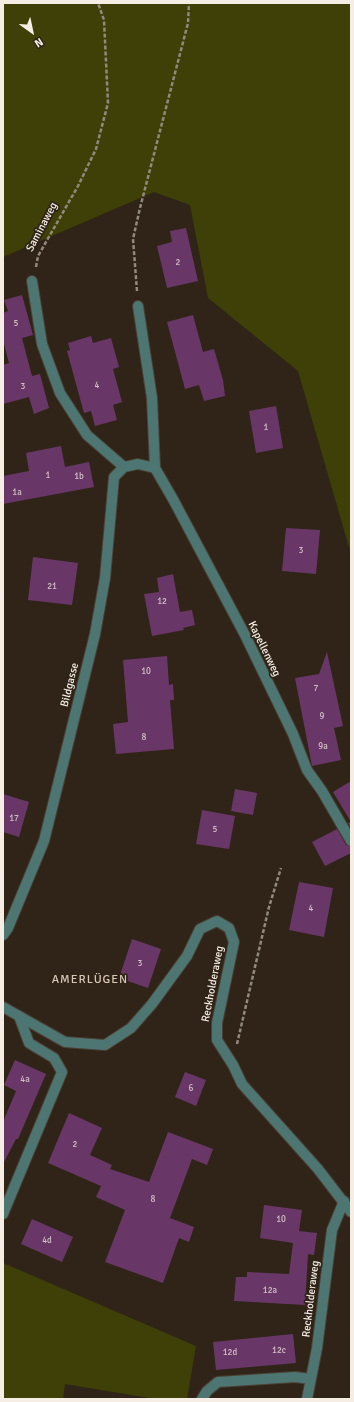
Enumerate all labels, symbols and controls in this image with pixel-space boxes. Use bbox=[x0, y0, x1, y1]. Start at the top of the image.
north arrow bbox=[12, 12, 52, 52]
text: N bbox=[32, 35, 46, 50]
street label: Saminaweg bbox=[23, 200, 61, 254]
house number: 2 bbox=[176, 258, 180, 268]
house number: 5 bbox=[14, 319, 18, 329]
house number: 4 bbox=[95, 381, 99, 391]
house number: 3 bbox=[21, 382, 25, 392]
house number: 1 bbox=[264, 423, 268, 433]
house number: 1 bbox=[46, 471, 50, 481]
house number: 1b bbox=[74, 472, 84, 482]
house number: 1a bbox=[12, 488, 22, 498]
house number: 3 bbox=[299, 546, 303, 556]
house number: 21 bbox=[47, 582, 57, 592]
house number: 12 bbox=[157, 597, 167, 607]
street label: Kapellenweg bbox=[245, 619, 283, 679]
street label: Bildgasse bbox=[58, 662, 82, 708]
house number: 10 bbox=[141, 667, 151, 677]
house number: 7 bbox=[314, 684, 318, 694]
house number: 9 bbox=[320, 712, 324, 722]
house number: 8 bbox=[142, 733, 146, 743]
house number: 9a bbox=[318, 742, 328, 752]
house number: 17 bbox=[9, 814, 19, 824]
house number: 5 bbox=[213, 825, 217, 835]
house number: 4 bbox=[309, 904, 313, 914]
street label: Reckholderaweg bbox=[199, 945, 227, 1023]
house number: 3 bbox=[138, 959, 142, 969]
district label: AMERLÜGEN bbox=[52, 973, 128, 987]
house number: 4a bbox=[20, 1075, 30, 1085]
house number: 6 bbox=[189, 1084, 193, 1094]
house number: 2 bbox=[73, 1140, 77, 1150]
house number: 8 bbox=[151, 1195, 155, 1205]
house number: 10 bbox=[276, 1215, 286, 1225]
house number: 4d bbox=[42, 1236, 52, 1246]
street label: Reckholderaweg bbox=[300, 1260, 322, 1338]
house number: 12a bbox=[263, 1286, 277, 1296]
house number: 12c bbox=[272, 1346, 286, 1356]
house number: 12d bbox=[223, 1348, 237, 1358]

